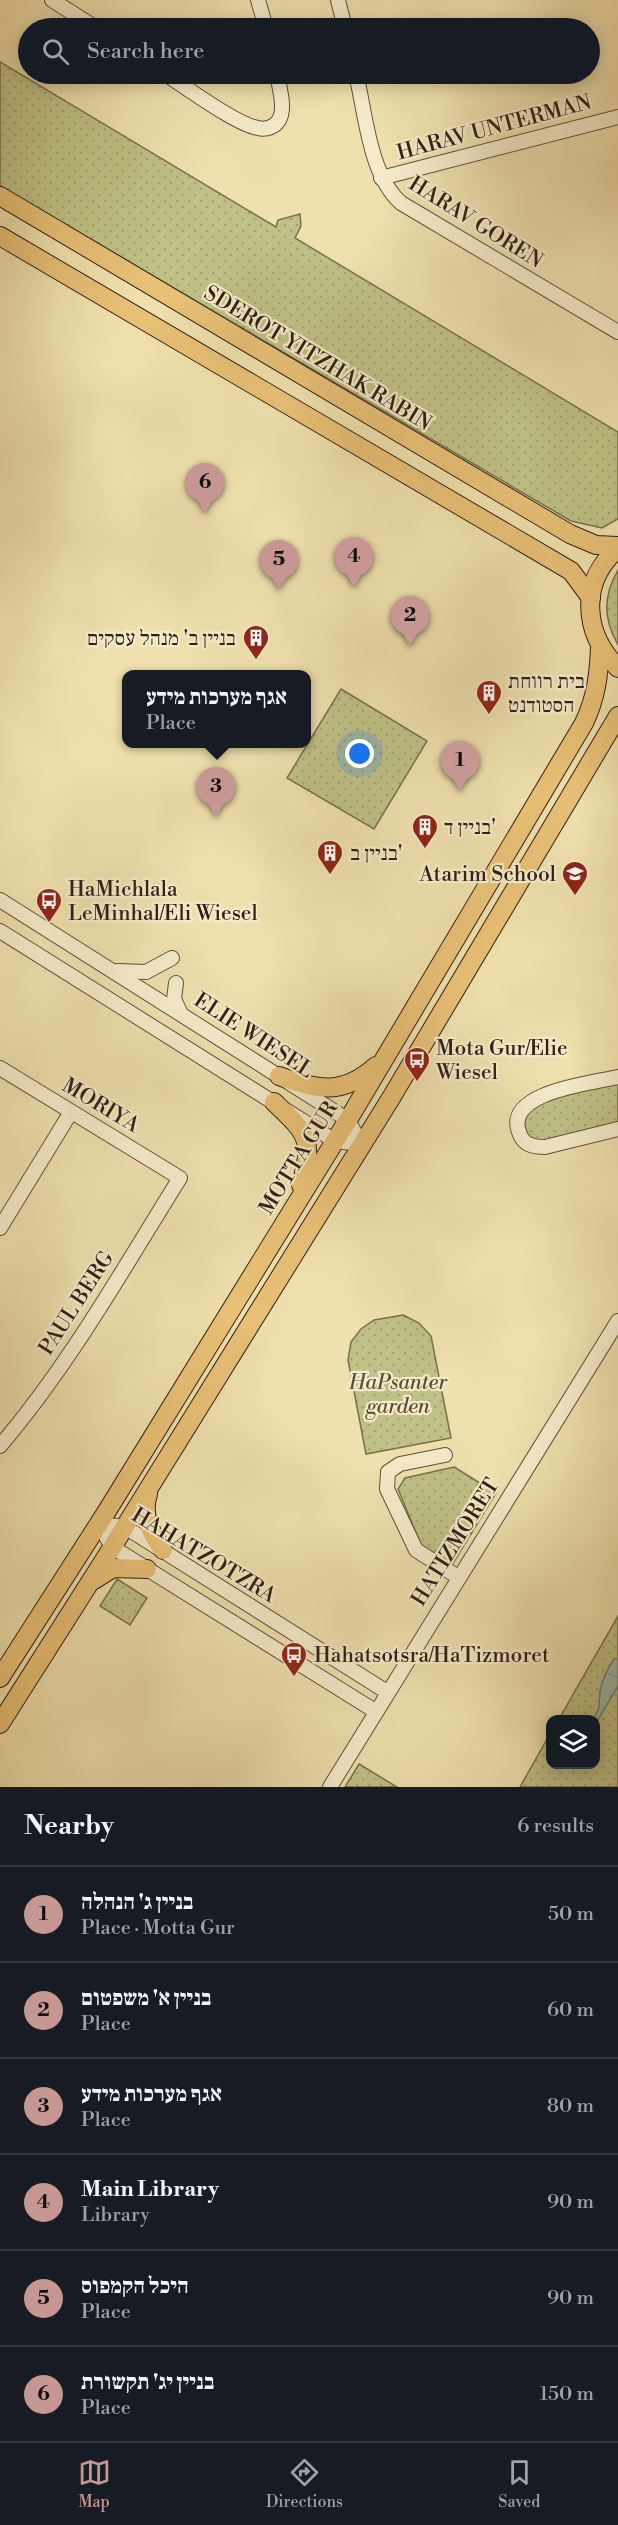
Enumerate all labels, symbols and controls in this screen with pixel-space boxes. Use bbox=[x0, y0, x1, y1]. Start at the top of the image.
search box bbox=[18, 18, 600, 84]
icon: search bbox=[39, 35, 72, 68]
text: Search here bbox=[87, 38, 204, 65]
street label: HARAV UNTERMAN bbox=[394, 89, 595, 166]
street label: HARAV GOREN bbox=[404, 171, 548, 275]
street label: SDEROT YITZHAK RABIN bbox=[199, 281, 436, 437]
pin: 6 bbox=[186, 464, 224, 513]
pin: 4 bbox=[334, 538, 374, 587]
pin: 5 bbox=[260, 540, 298, 590]
pin: 2 bbox=[390, 596, 430, 646]
building icon: בניין ב' מנהל עסקים bbox=[241, 623, 271, 661]
place label: בניין ב' מנהל עסקים bbox=[87, 626, 236, 652]
place label: בית רווחת הסטודנט bbox=[508, 669, 585, 719]
popup bbox=[122, 670, 311, 748]
building icon: בית רווחת הסטודנט bbox=[474, 678, 504, 716]
text: אגף מערכות מידע bbox=[146, 684, 287, 711]
text: Place bbox=[146, 711, 196, 736]
your location bbox=[345, 739, 374, 768]
pin: 1 bbox=[440, 742, 480, 791]
pin: 3 bbox=[196, 768, 236, 817]
building icon: בניין ד' bbox=[410, 812, 440, 850]
place label: בניין ד' bbox=[444, 815, 496, 841]
building icon: בניין ב' bbox=[315, 838, 345, 876]
place label: בניין ב' bbox=[350, 841, 403, 867]
school or university icon: Atarim School bbox=[560, 859, 590, 897]
place label: Atarim School bbox=[418, 862, 556, 888]
place label: HaMichlala LeMinhal/Eli Wiesel bbox=[68, 877, 258, 927]
bus stop icon: HaMichlala LeMinhal/Eli Wiesel bbox=[34, 886, 64, 924]
street label: ELIE WIESEL bbox=[189, 988, 318, 1084]
place label: Mota Gur/Elie Wiesel bbox=[435, 1036, 568, 1086]
bus stop icon: Mota Gur/Elie Wiesel bbox=[402, 1045, 432, 1083]
street label: MORIYA bbox=[57, 1073, 144, 1139]
street label: MOTTA GUR bbox=[254, 1097, 344, 1220]
street label: PAUL BERG bbox=[34, 1246, 120, 1360]
park label: HaPsanter garden bbox=[348, 1370, 448, 1420]
street label: HATIZMORET bbox=[406, 1474, 506, 1611]
street label: HAHATZOTZRA bbox=[127, 1503, 281, 1609]
bus stop icon: Hahatsotsra/HaTizmoret bbox=[279, 1640, 309, 1678]
place label: Hahatsotsra/HaTizmoret bbox=[314, 1643, 550, 1669]
map controls bbox=[546, 1715, 600, 1769]
button: layers bbox=[546, 1715, 600, 1769]
text: Nearby bbox=[24, 1810, 114, 1842]
text: 6 results bbox=[517, 1814, 594, 1839]
text: בניין ג' הנהלה bbox=[81, 1889, 194, 1916]
text: 1 bbox=[39, 1902, 48, 1927]
text: 50 m bbox=[548, 1902, 594, 1927]
text: Place · Motta Gur bbox=[81, 1916, 235, 1941]
text: בניין א' משפטום bbox=[81, 1985, 211, 2012]
text: 2 bbox=[37, 1998, 50, 2023]
text: 60 m bbox=[547, 1998, 594, 2023]
text: Place bbox=[81, 2012, 131, 2037]
text: אגף מערכות מידע bbox=[81, 2081, 222, 2108]
text: 3 bbox=[37, 2094, 50, 2119]
text: 80 m bbox=[547, 2094, 594, 2119]
text: Place bbox=[81, 2108, 131, 2133]
text: Main Library bbox=[81, 2176, 219, 2203]
text: 4 bbox=[37, 2190, 50, 2215]
text: 90 m bbox=[547, 2190, 594, 2215]
text: Library bbox=[81, 2203, 150, 2228]
text: היכל הקמפוס bbox=[81, 2273, 189, 2300]
text: 5 bbox=[37, 2286, 50, 2311]
text: 90 m bbox=[547, 2286, 594, 2311]
text: Place bbox=[81, 2300, 131, 2325]
text: בניין יג' תקשורת bbox=[81, 2369, 214, 2396]
text: 6 bbox=[37, 2382, 50, 2407]
text: 150 m bbox=[539, 2382, 594, 2407]
text: Place bbox=[81, 2396, 131, 2421]
tab: Map bbox=[78, 2456, 111, 2512]
tab: Directions bbox=[266, 2456, 343, 2512]
tab: Saved bbox=[498, 2456, 540, 2512]

